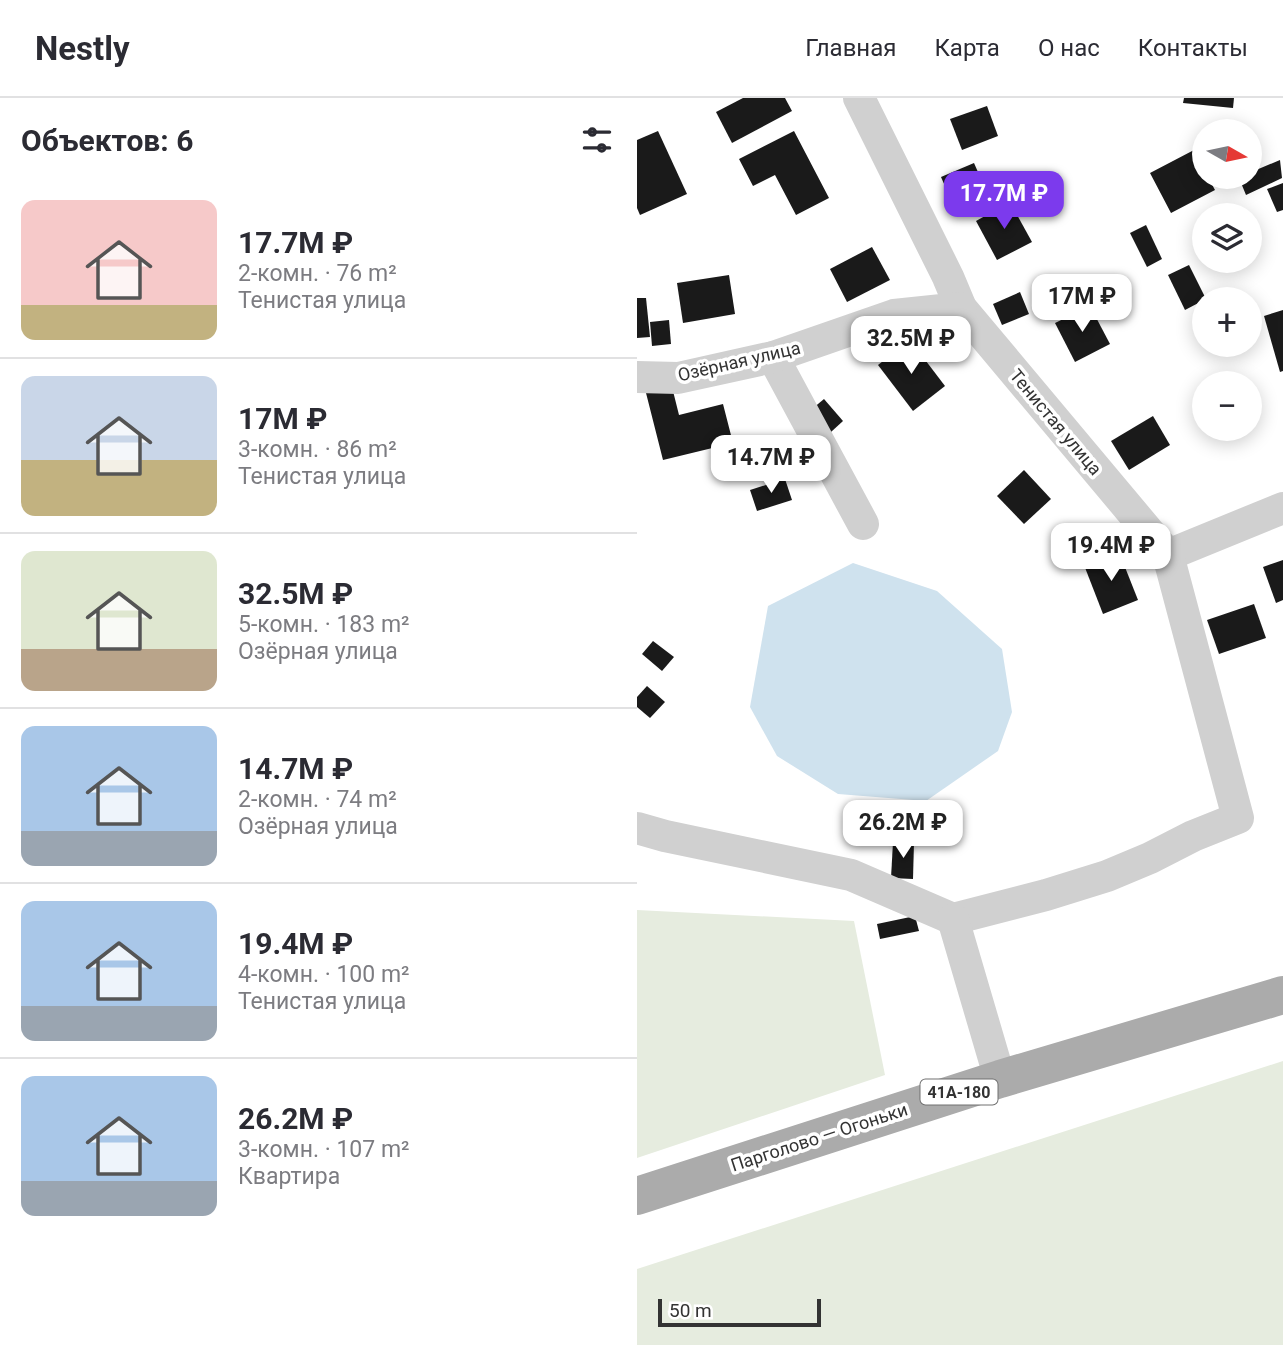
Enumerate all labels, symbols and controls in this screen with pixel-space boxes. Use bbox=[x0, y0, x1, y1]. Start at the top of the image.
text: Nestly bbox=[35, 29, 130, 68]
text: Главная bbox=[805, 34, 896, 62]
text: Карта bbox=[934, 34, 1000, 62]
text: О нас bbox=[1038, 34, 1100, 62]
text: Контакты bbox=[1138, 34, 1248, 62]
north arrow bbox=[1192, 119, 1262, 189]
map controls bbox=[1192, 119, 1262, 441]
icon: filters bbox=[578, 121, 616, 159]
text: Объектов: 6 bbox=[21, 123, 193, 158]
pin: 17.7M ₽ bbox=[939, 172, 1069, 231]
text: 17.7M ₽ bbox=[960, 180, 1048, 207]
button: layers bbox=[1192, 203, 1262, 273]
text: 17.7M ₽ bbox=[238, 225, 353, 260]
icon: home bbox=[77, 228, 161, 312]
text: 2-комн. · 76 m² bbox=[238, 260, 397, 287]
pin: 17M ₽ bbox=[1033, 274, 1131, 334]
text: 17M ₽ bbox=[1048, 283, 1116, 310]
text: Тенистая улица bbox=[238, 287, 406, 314]
button: + bbox=[1192, 287, 1262, 357]
pin: 32.5M ₽ bbox=[846, 316, 976, 376]
text: 32.5M ₽ bbox=[867, 325, 955, 352]
street label: Озёрная улица bbox=[676, 337, 802, 385]
street label: Тенистая улица bbox=[1006, 365, 1106, 479]
button: − bbox=[1192, 371, 1262, 441]
text: 17M ₽ bbox=[238, 401, 327, 436]
icon: home bbox=[77, 404, 161, 488]
text: 3-комн. · 86 m² bbox=[238, 436, 397, 463]
pin: 14.7M ₽ bbox=[706, 436, 836, 495]
text: 14.7M ₽ bbox=[727, 444, 815, 471]
text: Тенистая улица bbox=[238, 463, 406, 490]
pin: 19.4M ₽ bbox=[1046, 524, 1176, 583]
text: 19.4M ₽ bbox=[1067, 532, 1155, 559]
text: 32.5M ₽ bbox=[238, 576, 353, 611]
icon: home bbox=[77, 579, 161, 663]
text: 5-комн. · 183 m² bbox=[238, 611, 410, 638]
text: Озёрная улица bbox=[238, 638, 398, 665]
text: 14.7M ₽ bbox=[238, 751, 353, 786]
icon: home bbox=[77, 754, 161, 838]
text: 2-комн. · 74 m² bbox=[238, 786, 397, 813]
pin: 26.2M ₽ bbox=[838, 800, 968, 860]
text: 26.2M ₽ bbox=[859, 809, 947, 836]
text: Озёрная улица bbox=[238, 813, 398, 840]
text: 19.4M ₽ bbox=[238, 926, 353, 961]
icon: home bbox=[77, 929, 161, 1013]
text: 4-комн. · 100 m² bbox=[238, 961, 410, 988]
text: Тенистая улица bbox=[238, 988, 406, 1015]
road number: 41А-180 bbox=[921, 1080, 997, 1104]
street label: Парголово — Огоньки bbox=[728, 1098, 910, 1176]
text: 26.2M ₽ bbox=[238, 1101, 353, 1136]
icon: home bbox=[77, 1104, 161, 1188]
text: 3-комн. · 107 m² bbox=[238, 1136, 410, 1163]
text: Квартира bbox=[238, 1163, 340, 1190]
scale bar bbox=[658, 1296, 821, 1328]
text: 50 m bbox=[669, 1299, 712, 1322]

